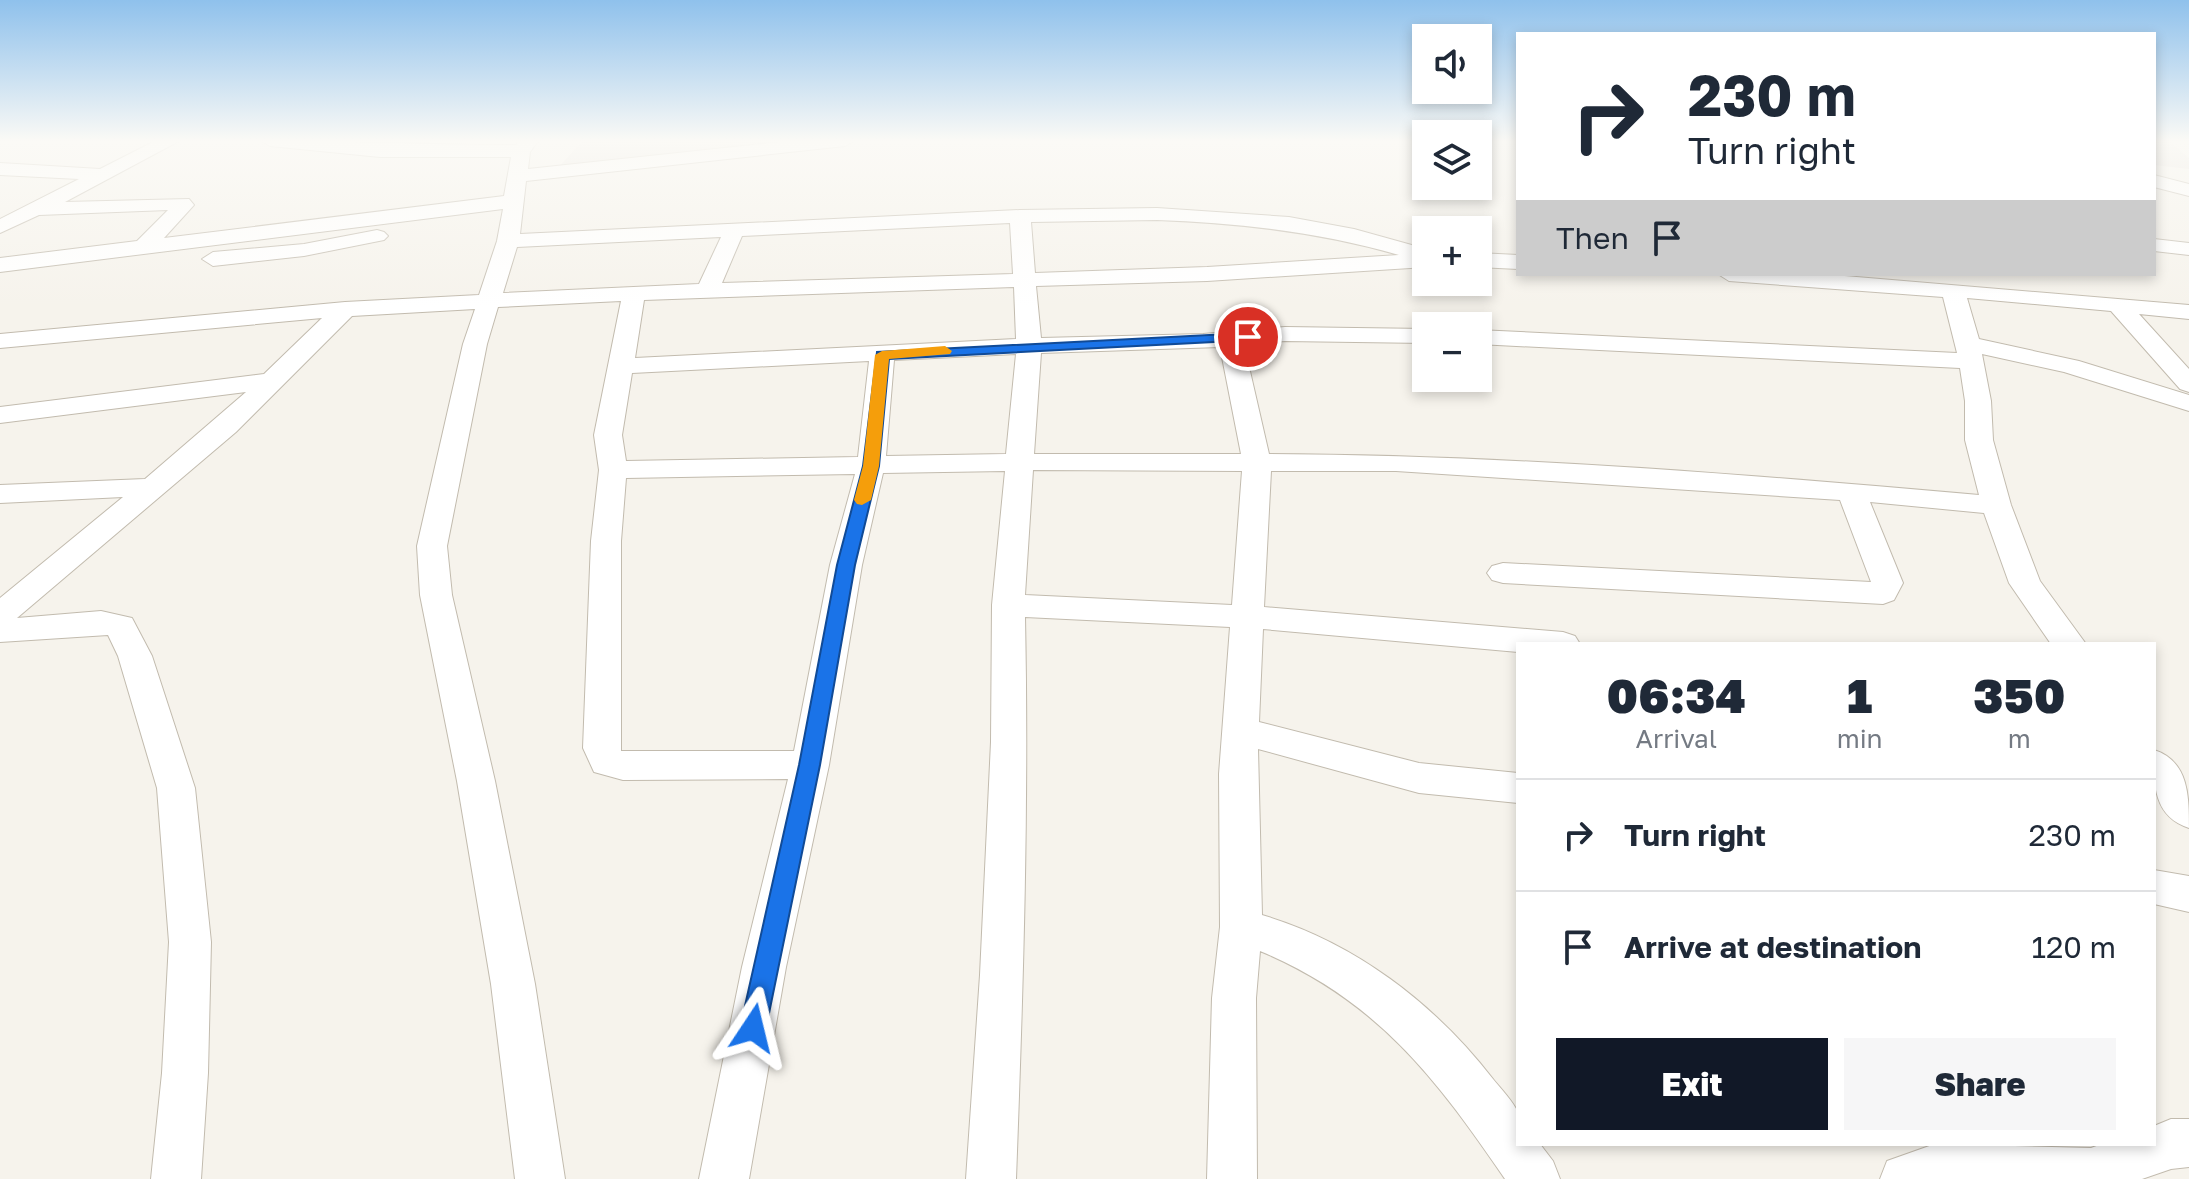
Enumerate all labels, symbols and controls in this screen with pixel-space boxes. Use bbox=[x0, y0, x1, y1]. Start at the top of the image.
map controls bbox=[1412, 24, 1492, 392]
button: sound bbox=[1412, 24, 1492, 104]
text: 230 m bbox=[1688, 61, 1856, 128]
icon: right bbox=[1556, 64, 1660, 168]
button: layers bbox=[1412, 120, 1492, 200]
text: Turn right bbox=[1688, 129, 1856, 172]
button: + bbox=[1412, 216, 1492, 296]
icon: arrive bbox=[1645, 216, 1689, 260]
text: Then bbox=[1556, 220, 1629, 256]
pin bbox=[1214, 303, 1282, 371]
button: − bbox=[1412, 312, 1492, 392]
icon: arrive bbox=[1226, 315, 1270, 359]
text: 06:34 bbox=[1607, 666, 1746, 724]
text: 1 bbox=[1847, 666, 1872, 724]
text: 350 bbox=[1973, 666, 2065, 724]
text: Arrival bbox=[1636, 723, 1717, 754]
text: min bbox=[1837, 723, 1883, 754]
text: m bbox=[2008, 723, 2031, 754]
icon: right bbox=[1556, 813, 1600, 857]
text: Turn right bbox=[1624, 817, 1766, 853]
text: 230 m bbox=[2028, 817, 2116, 853]
icon: arrive bbox=[1556, 925, 1600, 969]
text: Arrive at destination bbox=[1624, 929, 1921, 965]
text: 120 m bbox=[2031, 929, 2116, 965]
position arrow bbox=[711, 986, 795, 1070]
button: Exit bbox=[1556, 1038, 1828, 1130]
button: Share bbox=[1844, 1038, 2116, 1130]

